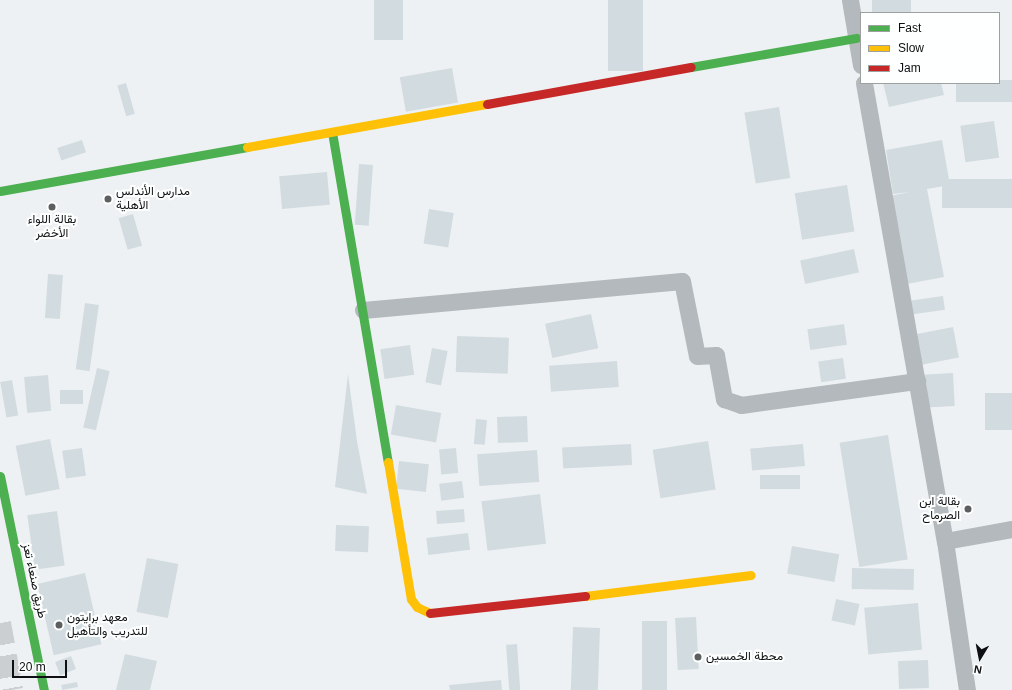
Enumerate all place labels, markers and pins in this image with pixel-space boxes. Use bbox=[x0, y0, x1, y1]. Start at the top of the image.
place label: مدارس الأندلس الأهلية bbox=[116, 185, 190, 213]
marker: مدارس الأندلس الأهلية bbox=[103, 194, 113, 204]
marker: بقالة اللواء الأخضر bbox=[47, 202, 57, 212]
place label: بقالة اللواء الأخضر bbox=[28, 213, 76, 241]
place label: بقالة ابن الصرماح bbox=[919, 495, 960, 523]
marker: بقالة ابن الصرماح bbox=[963, 504, 973, 514]
place label: معهد برايتون للتدريب والتأهيل bbox=[67, 611, 148, 639]
marker: معهد برايتون للتدريب والتأهيل bbox=[54, 620, 64, 630]
place label: محطة الخمسين bbox=[706, 650, 783, 664]
marker: محطة الخمسين bbox=[693, 652, 703, 662]

